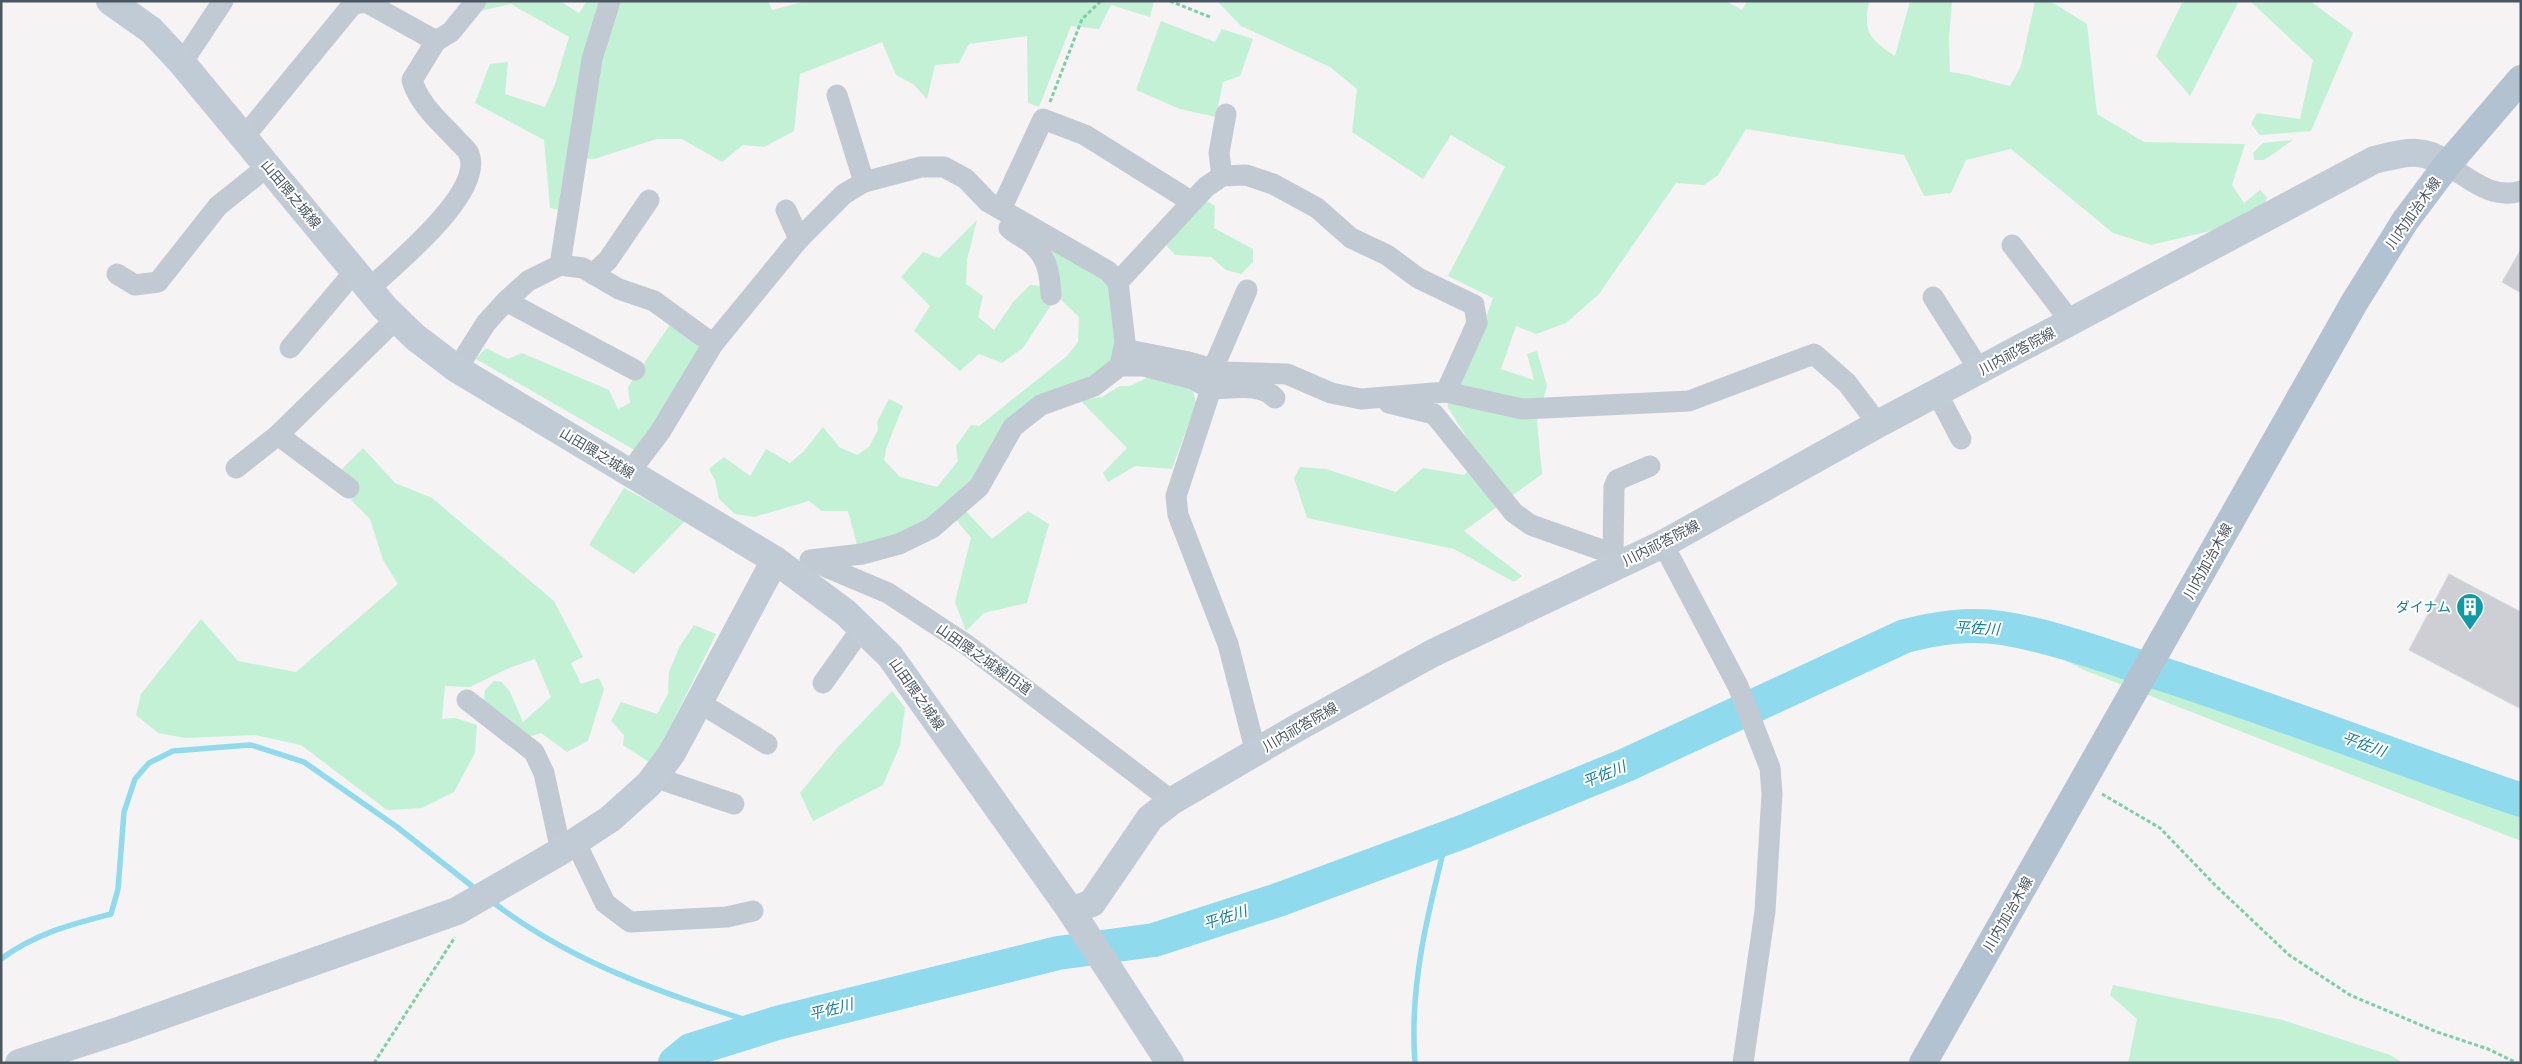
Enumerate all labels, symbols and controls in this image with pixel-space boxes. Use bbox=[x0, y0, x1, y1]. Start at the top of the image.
street label: 山田隈之城線 bbox=[258, 157, 324, 231]
street label: 川内加治木線 bbox=[2382, 174, 2444, 252]
street label: 川内祁答院線 bbox=[1976, 324, 2058, 378]
street label: 山田隈之城線 bbox=[557, 425, 637, 481]
street label: 川内祁答院線 bbox=[1620, 517, 1702, 569]
street label: 川内加治木線 bbox=[2181, 520, 2235, 602]
building icon: ダイナム bbox=[2455, 592, 2485, 631]
place label: ダイナム bbox=[2396, 599, 2451, 615]
water label: 平佐川 bbox=[1954, 618, 2002, 638]
street label: 山田隈之城線旧道 bbox=[934, 620, 1034, 698]
street label: 山田隈之城線 bbox=[886, 655, 948, 733]
street label: 川内祁答院線 bbox=[1260, 699, 1340, 755]
water label: 平佐川 bbox=[2340, 728, 2390, 760]
water label: 平佐川 bbox=[1580, 757, 1630, 790]
street label: 川内加治木線 bbox=[1980, 874, 2036, 954]
water label: 平佐川 bbox=[1201, 901, 1251, 932]
water label: 平佐川 bbox=[807, 995, 857, 1023]

